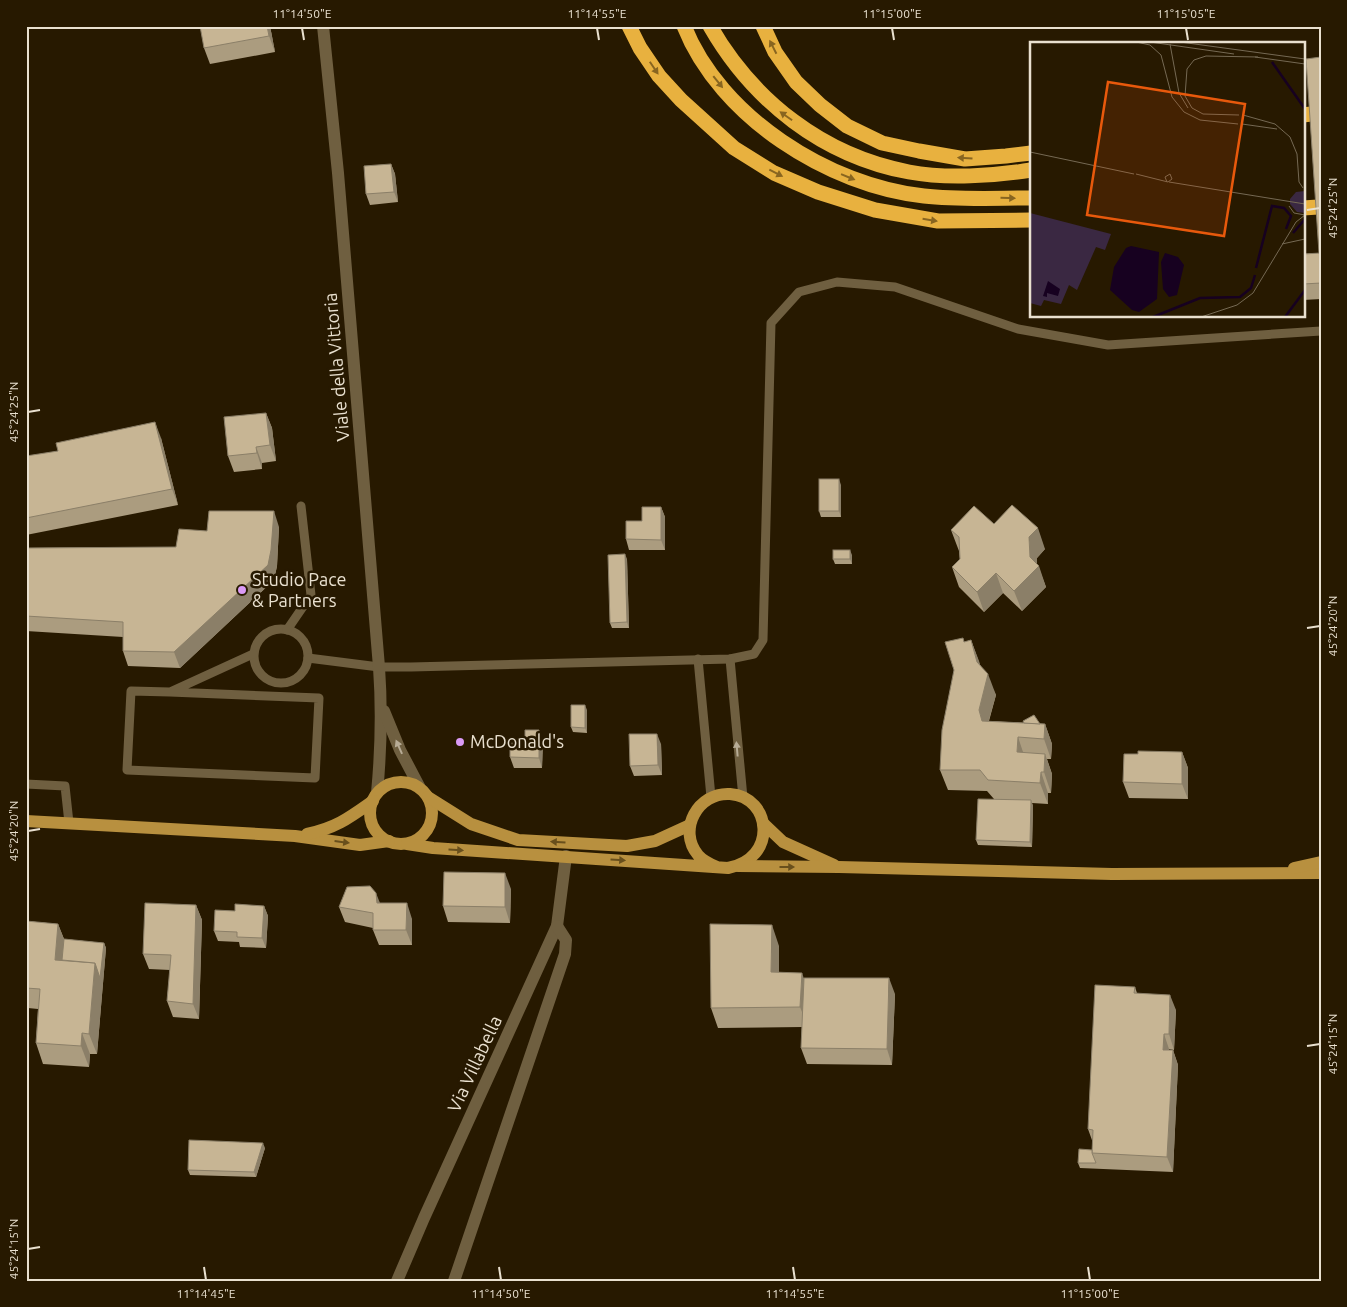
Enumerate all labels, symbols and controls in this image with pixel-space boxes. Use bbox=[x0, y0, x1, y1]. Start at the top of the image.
text: 11°14'50"E bbox=[273, 7, 332, 20]
text: 11°14'55"E bbox=[568, 7, 627, 20]
text: 11°15'00"E bbox=[863, 7, 922, 20]
text: 11°15'05"E bbox=[1157, 7, 1216, 20]
one-way arrow bbox=[769, 40, 777, 54]
inset map bbox=[1030, 42, 1304, 318]
one-way arrow bbox=[649, 61, 659, 75]
one-way arrow bbox=[713, 76, 724, 89]
one-way arrow bbox=[779, 111, 793, 121]
one-way arrow bbox=[957, 153, 973, 161]
one-way arrow bbox=[768, 169, 783, 177]
one-way arrow bbox=[841, 173, 856, 181]
text: 45°24'25"N bbox=[1326, 178, 1339, 238]
one-way arrow bbox=[1000, 194, 1016, 202]
one-way arrow bbox=[923, 216, 939, 224]
street label: Viale della Vittoria bbox=[320, 292, 352, 442]
text: 45°24'25"N bbox=[7, 382, 20, 442]
place label: Studio Pace & Partners bbox=[252, 569, 346, 610]
marker: Studio Pace & Partners bbox=[236, 584, 248, 596]
text: 45°24'20"N bbox=[1326, 596, 1339, 656]
place label: McDonald's bbox=[470, 731, 564, 751]
marker: McDonald's bbox=[454, 736, 466, 748]
one-way arrow bbox=[395, 740, 403, 754]
one-way arrow bbox=[733, 741, 741, 757]
text: 45°24'20"N bbox=[7, 801, 20, 861]
one-way arrow bbox=[549, 837, 565, 845]
one-way arrow bbox=[334, 838, 350, 846]
one-way arrow bbox=[448, 846, 464, 854]
one-way arrow bbox=[610, 856, 626, 864]
one-way arrow bbox=[779, 863, 795, 871]
street label: Via Villabella bbox=[443, 1012, 505, 1115]
text: 45°24'15"N bbox=[1326, 1014, 1339, 1074]
text: 45°24'15"N bbox=[7, 1219, 20, 1279]
text: 11°14'45"E bbox=[177, 1287, 236, 1300]
text: 11°14'50"E bbox=[472, 1287, 531, 1300]
text: 11°14'55"E bbox=[766, 1287, 825, 1300]
text: 11°15'00"E bbox=[1061, 1287, 1120, 1300]

